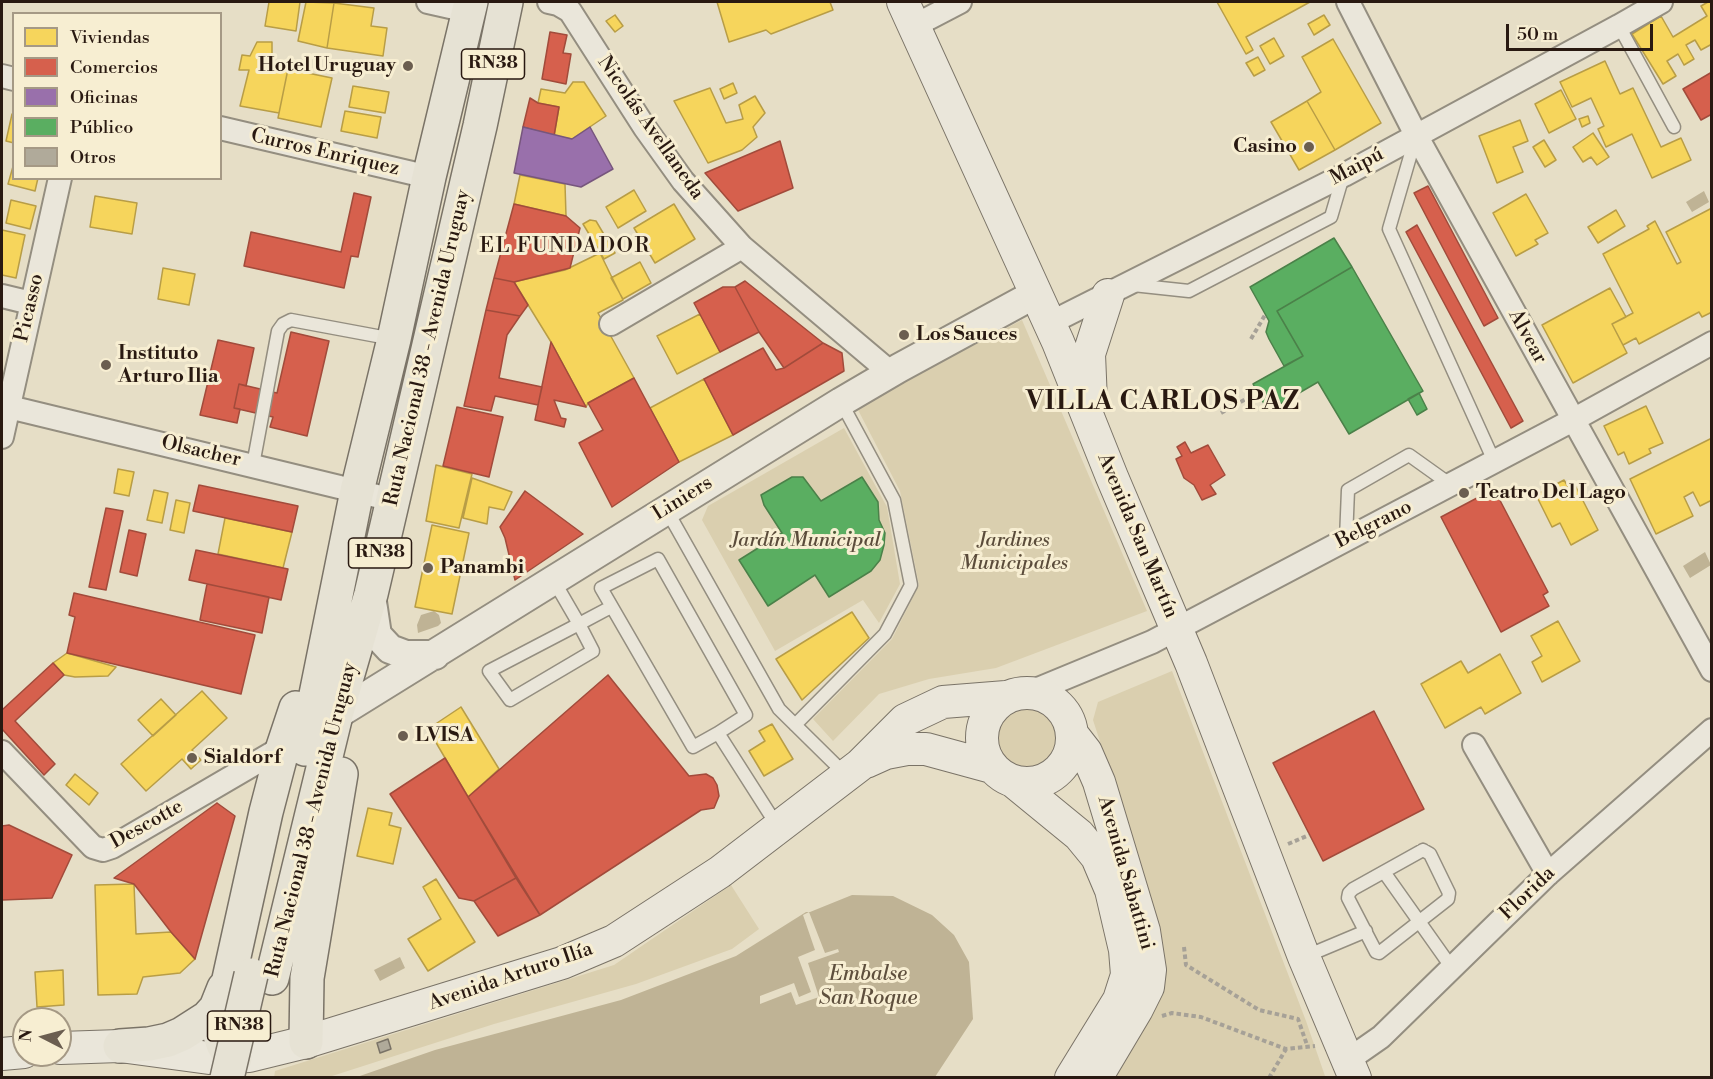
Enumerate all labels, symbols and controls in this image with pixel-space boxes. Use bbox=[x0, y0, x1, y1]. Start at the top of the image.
legend bbox=[12, 12, 222, 180]
scale bar bbox=[1509, 12, 1656, 50]
text: 50 m bbox=[1517, 23, 1558, 46]
text: Viviendas bbox=[70, 26, 150, 49]
road number: RN38 bbox=[462, 49, 524, 79]
street label: Nicolás Avellaneda bbox=[592, 52, 708, 204]
place label: Hotel Uruguay bbox=[258, 54, 396, 78]
text: Comercios bbox=[70, 56, 158, 79]
marker: Hotel Uruguay bbox=[401, 59, 415, 73]
text: Oficinas bbox=[70, 86, 138, 109]
text: Público bbox=[70, 116, 133, 139]
street label: Curros Enriquez bbox=[248, 124, 402, 182]
place label: Casino bbox=[1233, 135, 1297, 159]
marker: Casino bbox=[1302, 140, 1316, 154]
street label: Maipú bbox=[1326, 143, 1388, 191]
text: Otros bbox=[70, 146, 116, 169]
street label: Ruta Nacional 38 - Avenida Uruguay bbox=[380, 187, 476, 509]
district label: EL FUNDADOR bbox=[479, 234, 651, 260]
street label: Picasso bbox=[11, 272, 49, 344]
street label: Alvear bbox=[1502, 306, 1552, 368]
place label: Los Sauces bbox=[916, 323, 1017, 347]
marker: Los Sauces bbox=[897, 328, 911, 342]
place label: Instituto Arturo Ilia bbox=[118, 342, 219, 389]
marker: Instituto Arturo Ilia bbox=[99, 358, 113, 372]
district label: VILLA CARLOS PAZ bbox=[1026, 387, 1300, 419]
street label: Olsacher bbox=[159, 431, 243, 473]
street label: Avenida San Martín bbox=[1091, 450, 1183, 622]
street label: Liniers bbox=[649, 471, 717, 527]
place label: Teatro Del Lago bbox=[1476, 481, 1626, 505]
marker: Teatro Del Lago bbox=[1457, 486, 1471, 500]
street label: Belgrano bbox=[1332, 496, 1416, 554]
park label: Jardín Municipal bbox=[731, 529, 881, 553]
park label: Jardines Municipales bbox=[960, 529, 1068, 576]
road number: RN38 bbox=[348, 538, 412, 568]
place label: Panambi bbox=[440, 556, 524, 580]
marker: Panambi bbox=[421, 561, 435, 575]
street label: Ruta Nacional 38 - Avenida Uruguay bbox=[261, 660, 363, 980]
place label: LVISA bbox=[415, 724, 474, 748]
marker: LVISA bbox=[396, 729, 410, 743]
place label: Sialdorf bbox=[204, 746, 281, 770]
marker: Sialdorf bbox=[185, 751, 199, 765]
street label: Avenida Sabattini bbox=[1092, 793, 1158, 953]
street label: Descotte bbox=[106, 795, 188, 855]
street label: Florida bbox=[1495, 862, 1561, 926]
street label: Avenida Arturo Ilía bbox=[426, 938, 596, 1016]
water label: Embalse San Roque bbox=[819, 962, 917, 1012]
north arrow bbox=[12, 1007, 72, 1067]
road number: RN38 bbox=[208, 1011, 270, 1041]
text: N bbox=[15, 1028, 37, 1043]

